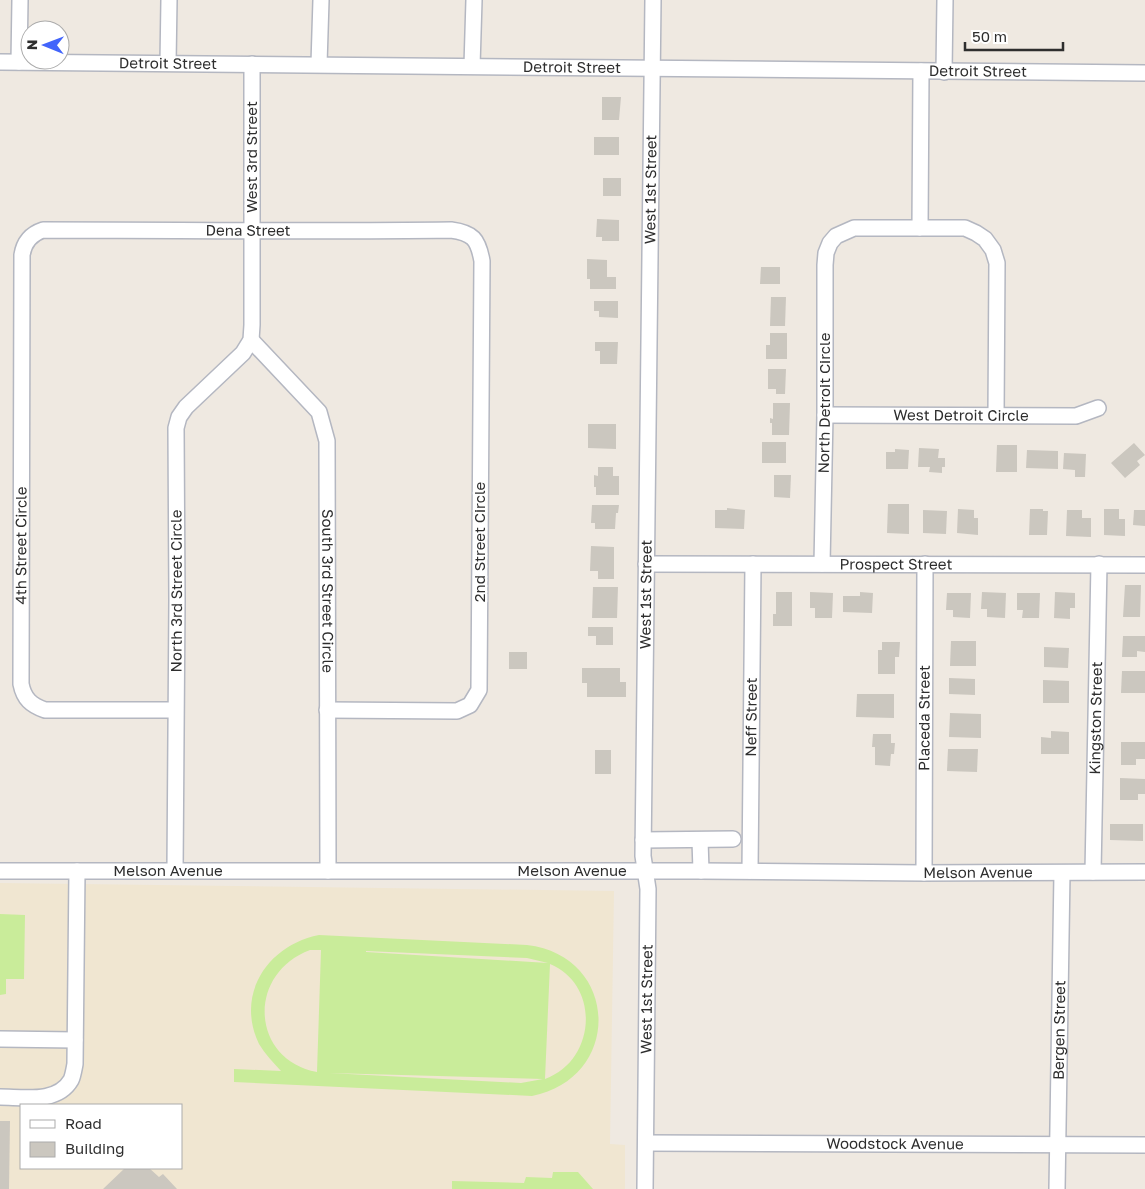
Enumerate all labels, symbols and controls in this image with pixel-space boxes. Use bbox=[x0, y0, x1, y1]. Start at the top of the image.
north arrow bbox=[20, 20, 70, 70]
scale bar bbox=[965, 20, 1062, 52]
text: 50 m bbox=[972, 27, 1007, 45]
text: N bbox=[23, 39, 40, 50]
street label: Detroit Street bbox=[119, 53, 217, 72]
street label: Detroit Street bbox=[523, 57, 621, 76]
street label: Detroit Street bbox=[929, 61, 1027, 80]
street label: West 3rd Street bbox=[242, 101, 260, 213]
street label: West 1st Street bbox=[640, 134, 659, 244]
street label: Dena Street bbox=[205, 221, 291, 239]
street label: North Detroit Circle bbox=[814, 332, 833, 474]
street label: West Detroit Circle bbox=[893, 405, 1029, 424]
street label: 2nd Street Circle bbox=[470, 481, 488, 602]
street label: 4th Street Circle bbox=[11, 486, 29, 604]
street label: North 3rd Street Circle bbox=[166, 509, 185, 672]
street label: South 3rd Street Circle bbox=[319, 509, 338, 673]
street label: West 1st Street bbox=[635, 539, 655, 649]
street label: Prospect Street bbox=[840, 554, 952, 573]
street label: Kingston Street bbox=[1085, 661, 1105, 775]
street label: Placeda Street bbox=[914, 665, 933, 771]
street label: Neff Street bbox=[741, 677, 760, 757]
street label: Melson Avenue bbox=[113, 861, 223, 879]
street label: Melson Avenue bbox=[517, 861, 627, 879]
street label: Melson Avenue bbox=[923, 863, 1033, 881]
street label: West 1st Street bbox=[636, 944, 655, 1054]
street label: Bergen Street bbox=[1049, 980, 1068, 1080]
legend bbox=[20, 1104, 182, 1169]
text: Road bbox=[65, 1114, 102, 1132]
street label: Woodstock Avenue bbox=[826, 1134, 964, 1152]
text: Building bbox=[65, 1139, 125, 1157]

